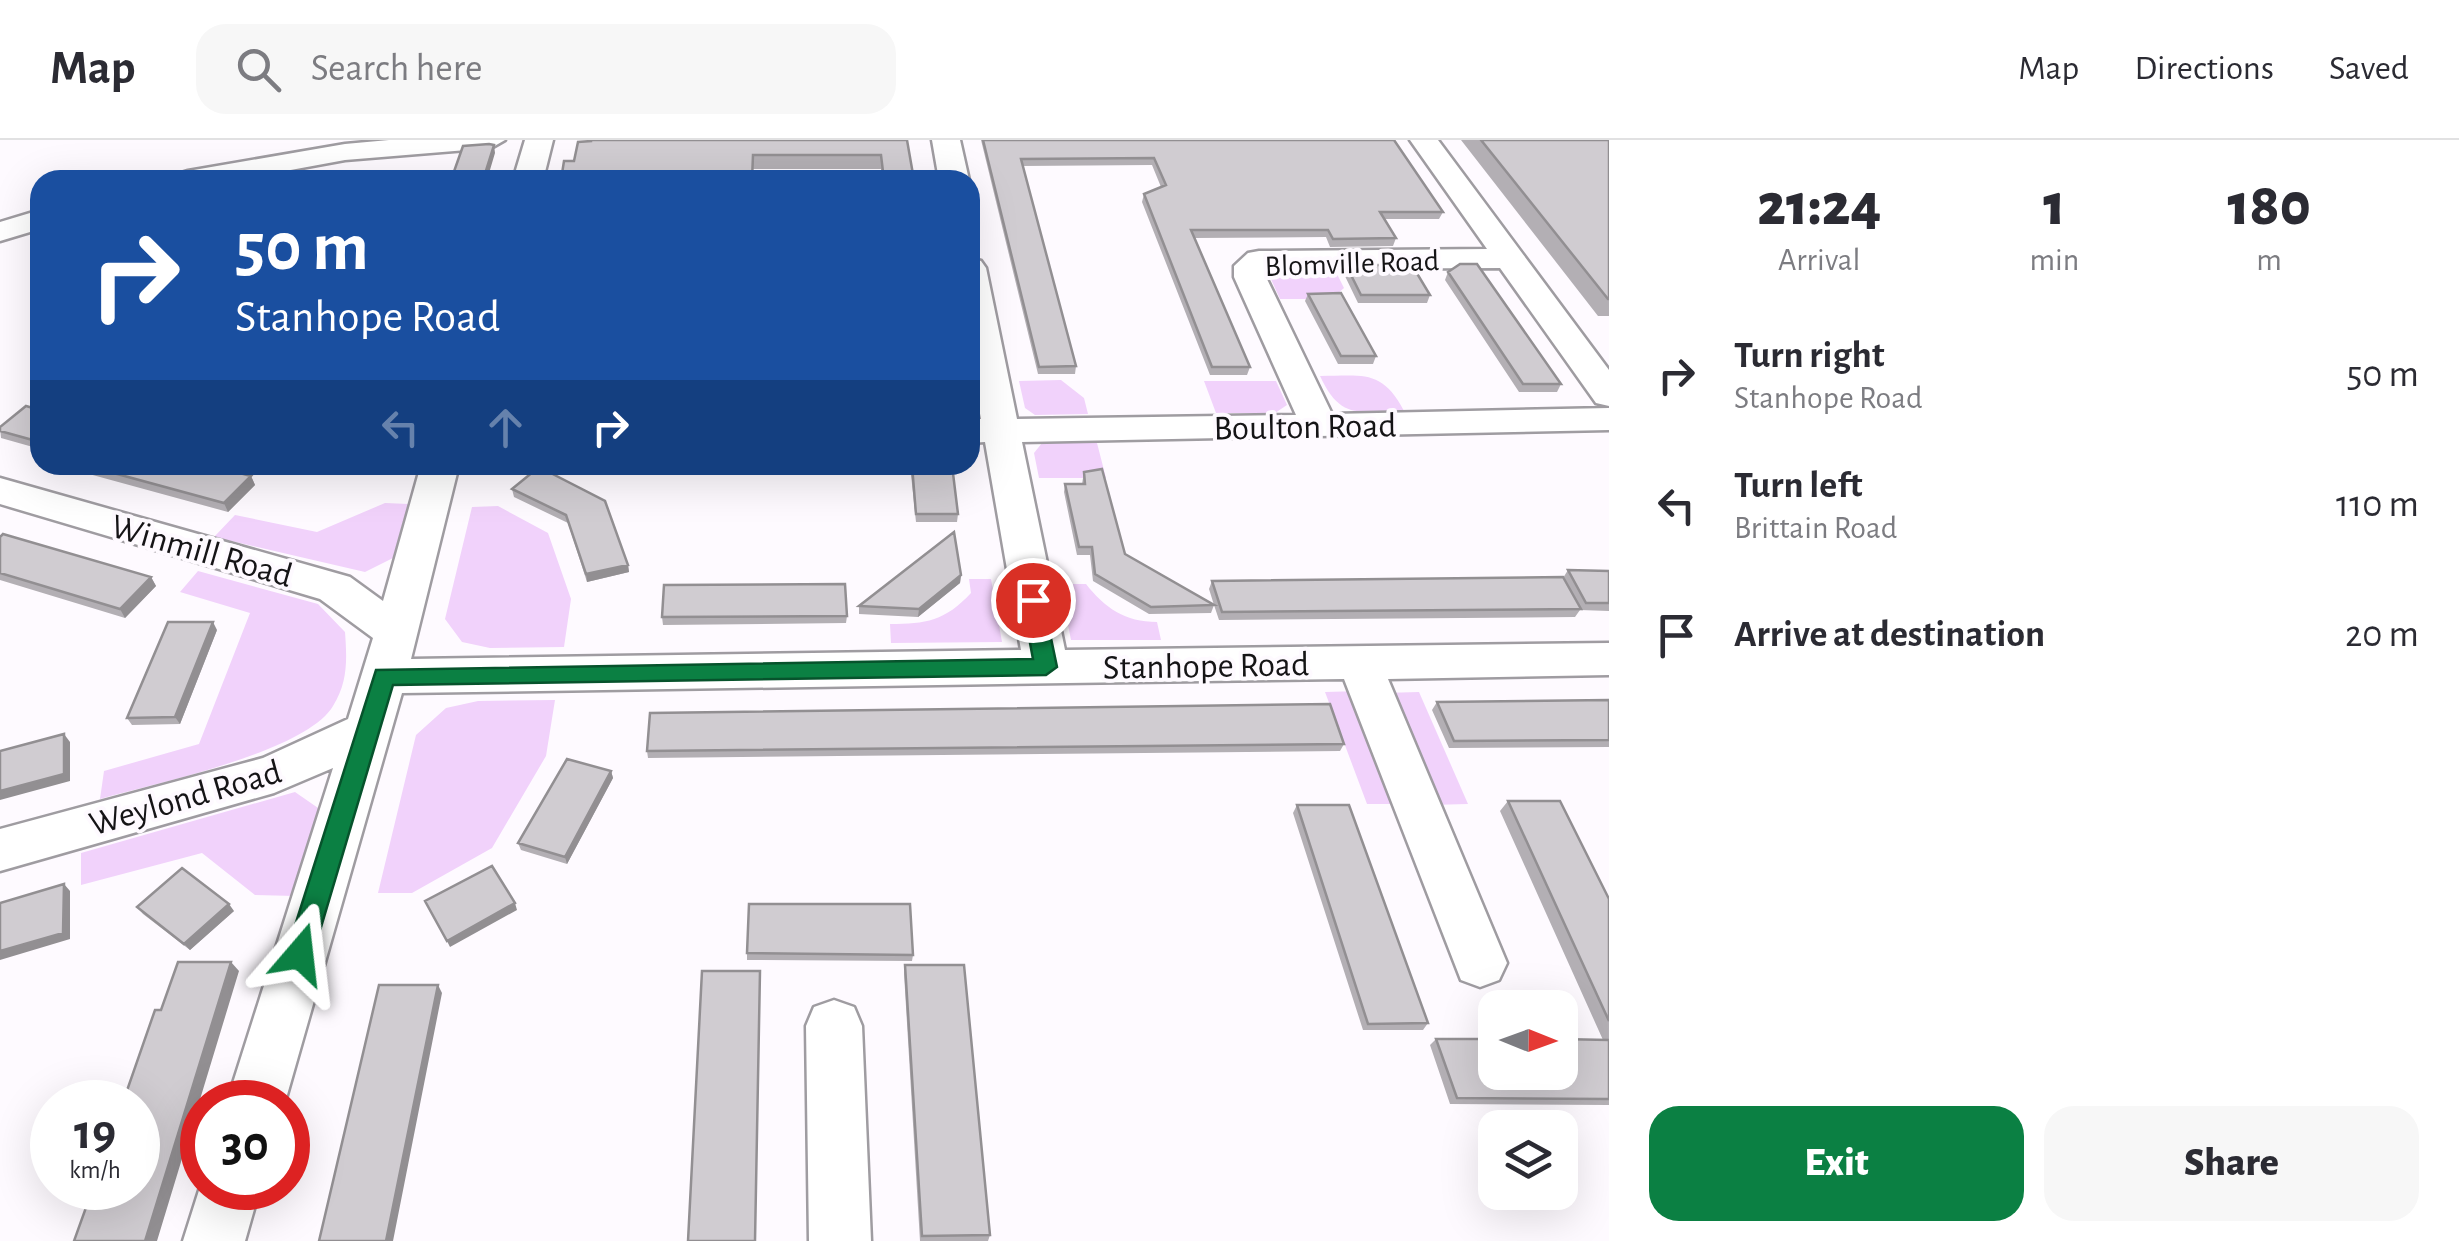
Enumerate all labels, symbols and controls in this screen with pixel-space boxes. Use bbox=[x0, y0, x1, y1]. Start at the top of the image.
search box bbox=[196, 24, 896, 114]
icon: search bbox=[231, 42, 286, 97]
text: Map bbox=[50, 45, 136, 93]
text: Search here bbox=[311, 50, 483, 88]
text: Map bbox=[2018, 51, 2079, 86]
text: Directions bbox=[2134, 51, 2274, 86]
text: Saved bbox=[2329, 51, 2409, 86]
text: 21:24 bbox=[1757, 176, 1881, 236]
text: 1 bbox=[2043, 176, 2065, 236]
text: 180 bbox=[2228, 176, 2311, 236]
icon: right bbox=[70, 210, 200, 340]
text: 50 m bbox=[235, 213, 369, 283]
text: Arrival bbox=[1778, 244, 1860, 276]
text: min bbox=[2029, 244, 2079, 276]
text: m bbox=[2256, 244, 2282, 276]
street label: Blomville Road bbox=[1264, 246, 1440, 282]
text: Stanhope Road bbox=[235, 295, 500, 340]
text: Turn right bbox=[1734, 337, 1884, 375]
icon: right bbox=[1649, 348, 1704, 403]
text: 50 m bbox=[2346, 356, 2419, 394]
text: Stanhope Road bbox=[1734, 382, 1923, 414]
icon: left bbox=[373, 400, 428, 455]
icon: ahead bbox=[478, 400, 533, 455]
icon: right bbox=[583, 400, 638, 455]
street label: Boulton Road bbox=[1213, 408, 1397, 447]
text: Turn left bbox=[1734, 467, 1862, 505]
icon: left bbox=[1649, 478, 1704, 533]
text: 110 m bbox=[2336, 486, 2419, 524]
street label: Winmill Road bbox=[107, 509, 296, 594]
text: Brittain Road bbox=[1734, 512, 1897, 544]
pin bbox=[991, 558, 1076, 643]
icon: arrive bbox=[1006, 573, 1061, 628]
icon: arrive bbox=[1649, 608, 1704, 663]
text: Arrive at destination bbox=[1734, 616, 2045, 654]
text: 20 m bbox=[2345, 616, 2419, 654]
street label: Stanhope Road bbox=[1103, 647, 1309, 686]
street label: Weylond Road bbox=[85, 754, 285, 843]
position arrow bbox=[248, 902, 352, 1006]
north arrow bbox=[1478, 990, 1578, 1090]
map controls bbox=[1478, 990, 1578, 1210]
speed limit sign: 30 bbox=[180, 1080, 310, 1210]
button: Exit bbox=[1649, 1106, 2024, 1221]
button: Share bbox=[2044, 1106, 2419, 1221]
text: 19 bbox=[74, 1108, 116, 1158]
button: layers bbox=[1478, 1110, 1578, 1210]
text: km/h bbox=[69, 1158, 121, 1183]

